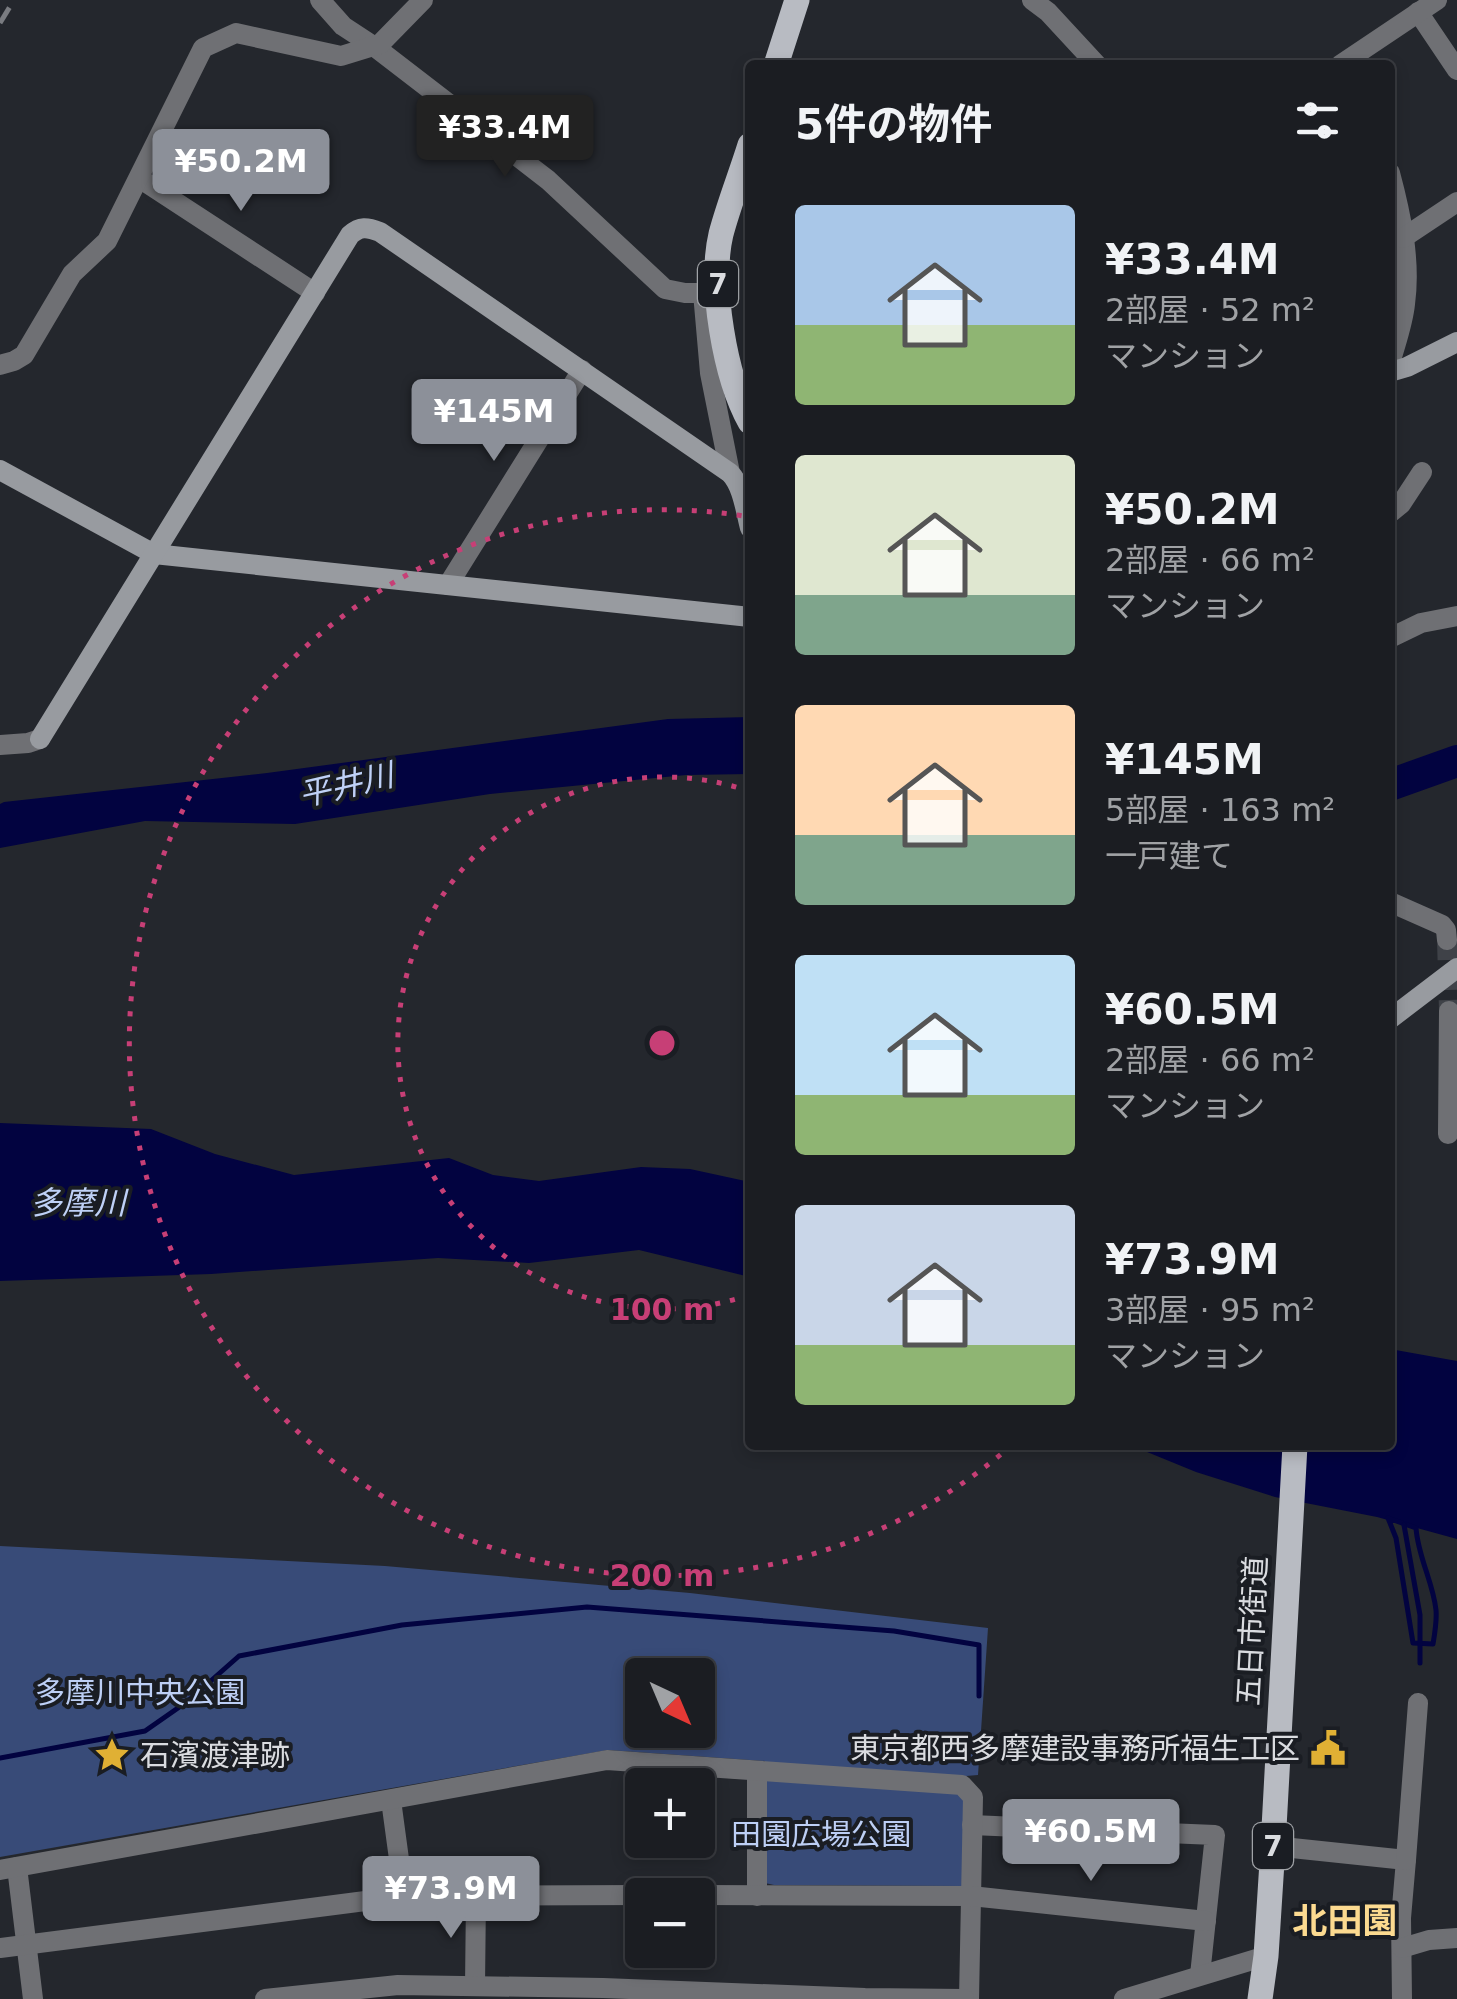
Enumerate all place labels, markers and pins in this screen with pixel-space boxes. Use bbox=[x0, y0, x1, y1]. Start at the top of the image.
pin: ¥33.4M bbox=[424, 95, 586, 180]
pin: ¥50.2M bbox=[160, 129, 322, 214]
pin: ¥145M bbox=[424, 379, 564, 464]
centre of rings bbox=[644, 1025, 680, 1061]
public building icon: 東京都西多摩建設事務所福生工区 bbox=[1309, 1729, 1347, 1767]
place label: 東京都西多摩建設事務所福生工区 bbox=[850, 1731, 1300, 1766]
place icon: 石濱渡津跡 bbox=[93, 1736, 131, 1774]
place label: 石濱渡津跡 bbox=[140, 1738, 290, 1773]
pin: ¥60.5M bbox=[1010, 1799, 1172, 1884]
pin: ¥73.9M bbox=[370, 1856, 532, 1941]

